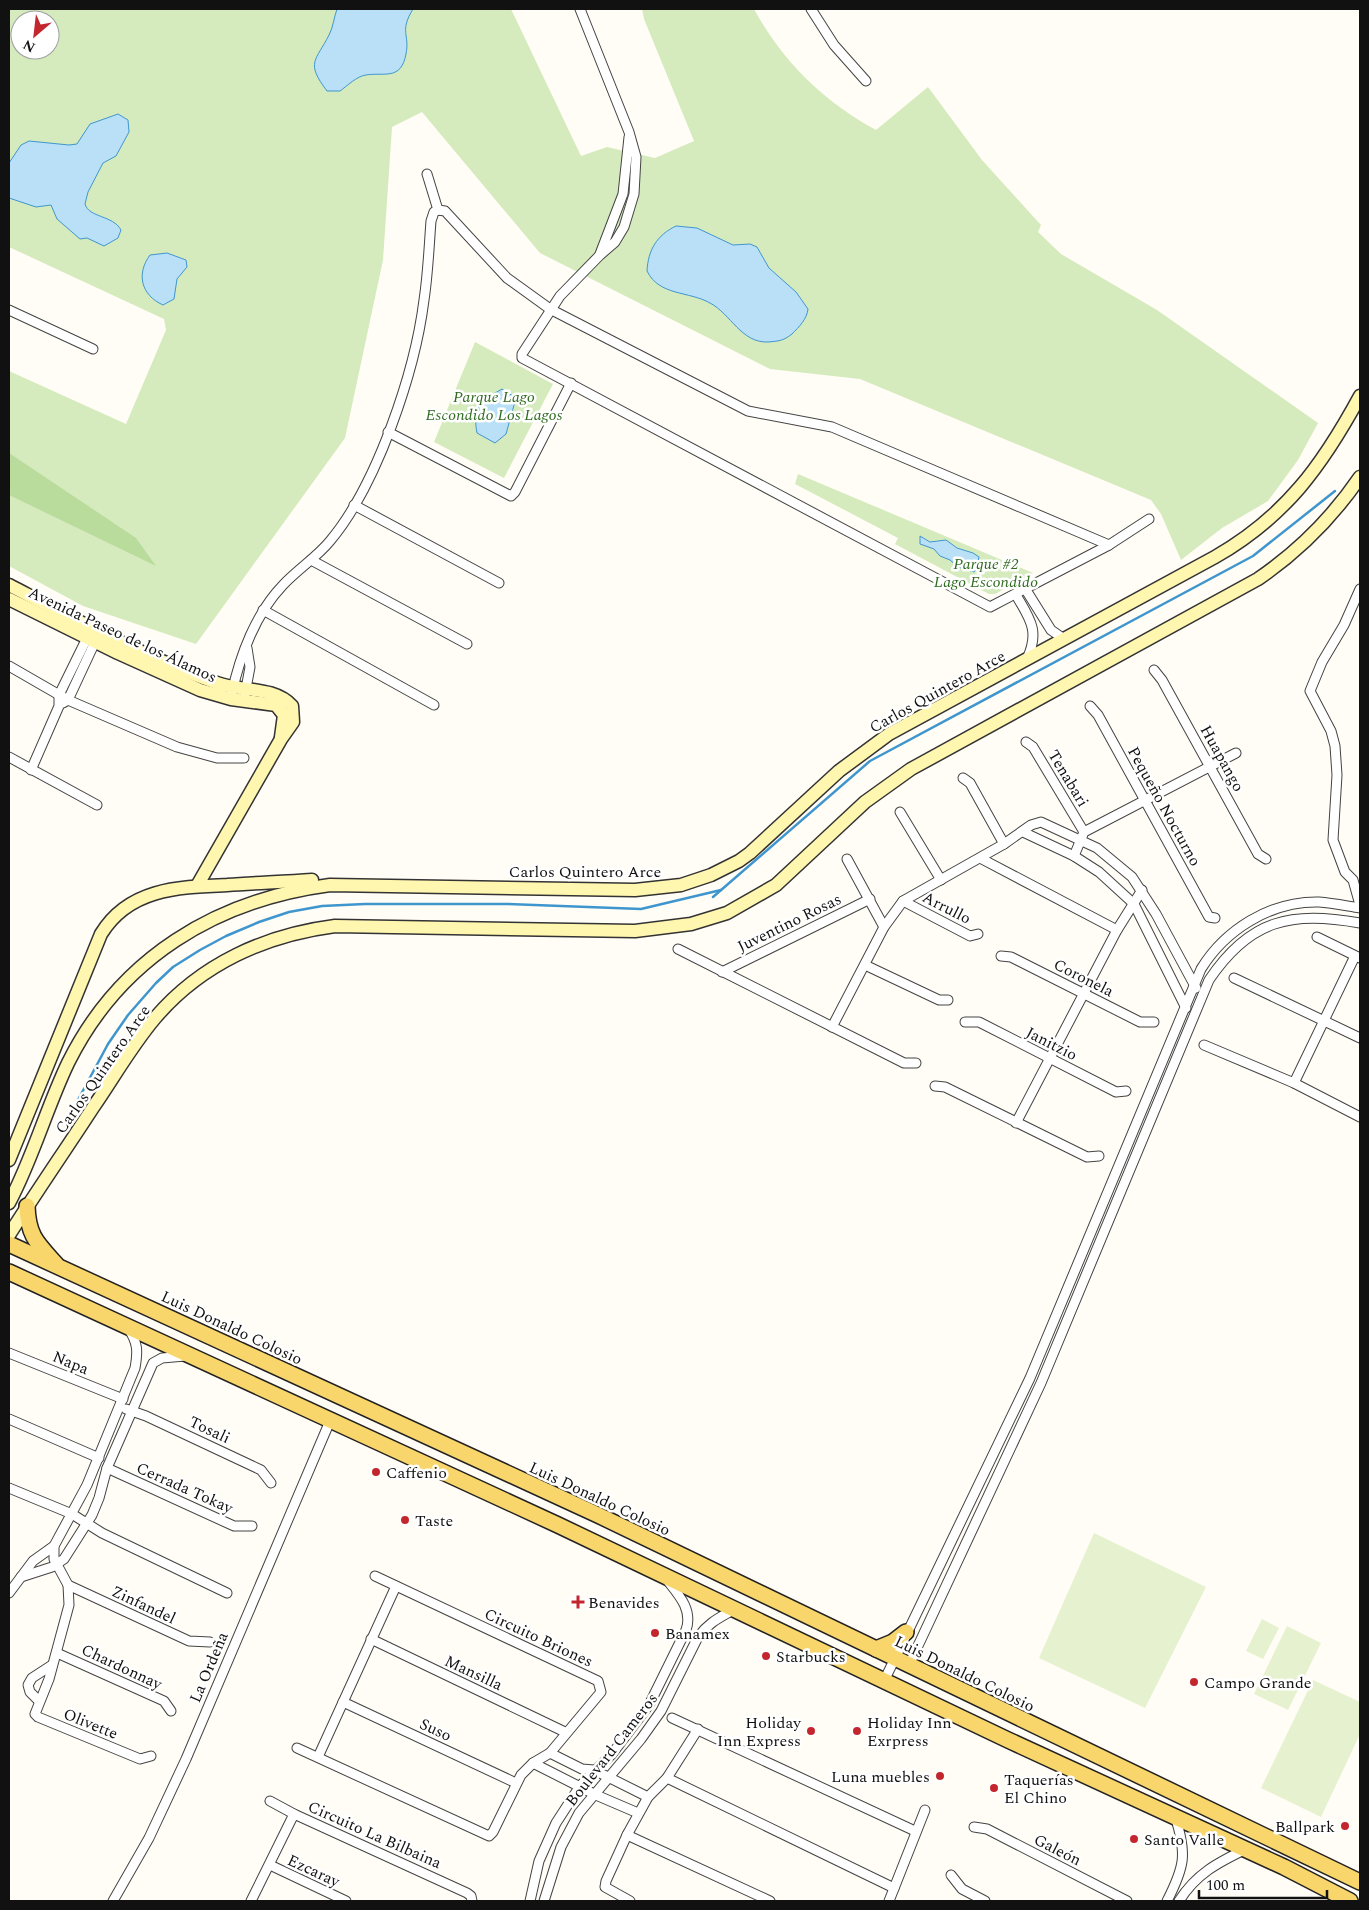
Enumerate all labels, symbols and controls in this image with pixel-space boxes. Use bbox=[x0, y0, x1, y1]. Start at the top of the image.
north arrow bbox=[10, 10, 60, 60]
text: N bbox=[19, 34, 39, 58]
park label: Parque Lago Escondido Los Lagos bbox=[426, 385, 563, 427]
park label: Parque #2 Lago Escondido bbox=[934, 552, 1038, 594]
street label: Avenida Paseo de los Álamos bbox=[24, 581, 221, 689]
street label: Carlos Quintero Arce bbox=[865, 644, 1010, 739]
street label: Huapango bbox=[1194, 721, 1250, 796]
street label: Pequeño Nocturno bbox=[1121, 742, 1207, 871]
street label: Tenabari bbox=[1042, 745, 1095, 812]
street label: Carlos Quintero Arce bbox=[509, 860, 661, 884]
street label: Arrullo bbox=[918, 885, 975, 930]
street label: Juventino Rosas bbox=[733, 887, 846, 959]
street label: Coronela bbox=[1049, 952, 1118, 1003]
street label: Carlos Quintero Arce bbox=[49, 1000, 156, 1139]
street label: Janitzio bbox=[1022, 1021, 1081, 1067]
street label: Luis Donaldo Colosio bbox=[157, 1285, 306, 1371]
street label: Napa bbox=[49, 1345, 93, 1381]
street label: Tosali bbox=[185, 1410, 234, 1450]
street label: Cerrada Tokay bbox=[132, 1456, 238, 1520]
street label: Luis Donaldo Colosio bbox=[525, 1456, 674, 1542]
place label: Caffenio bbox=[386, 1461, 447, 1485]
marker: Caffenio bbox=[370, 1466, 382, 1478]
place label: Taste bbox=[415, 1509, 453, 1533]
marker: Taste bbox=[399, 1514, 411, 1526]
street label: Zinfandel bbox=[107, 1580, 180, 1630]
place label: Benavides bbox=[588, 1591, 660, 1615]
marker: Benavides bbox=[572, 1596, 584, 1608]
street label: Circuito Briones bbox=[480, 1602, 597, 1674]
place label: Banamex bbox=[665, 1622, 730, 1646]
marker: Banamex bbox=[649, 1627, 661, 1639]
street label: La Ordeña bbox=[183, 1628, 235, 1707]
street label: Luis Donaldo Colosio bbox=[890, 1629, 1039, 1718]
street label: Chardonnay bbox=[77, 1638, 167, 1697]
place label: Starbucks bbox=[776, 1645, 846, 1669]
street label: Mansilla bbox=[441, 1649, 507, 1697]
marker: Starbucks bbox=[760, 1650, 772, 1662]
place label: Campo Grande bbox=[1204, 1671, 1312, 1695]
marker: Campo Grande bbox=[1188, 1676, 1200, 1688]
street label: Boulevard Cameros bbox=[560, 1688, 664, 1812]
street label: Olivette bbox=[60, 1702, 122, 1746]
place label: Holiday Inn Express bbox=[717, 1711, 802, 1753]
place label: Holiday Inn Exrpress bbox=[867, 1711, 952, 1753]
street label: Suso bbox=[416, 1712, 456, 1748]
marker: Holiday Inn Express bbox=[805, 1725, 817, 1737]
marker: Holiday Inn Exrpress bbox=[851, 1725, 863, 1737]
place label: Luna muebles bbox=[831, 1765, 930, 1789]
place label: Taquerías El Chino bbox=[1004, 1768, 1074, 1810]
marker: Luna muebles bbox=[934, 1770, 946, 1782]
marker: Taquerías El Chino bbox=[988, 1782, 1000, 1794]
street label: Circuito La Bilbaina bbox=[304, 1795, 445, 1875]
place label: Ballpark bbox=[1275, 1815, 1335, 1839]
marker: Ballpark bbox=[1339, 1820, 1351, 1832]
street label: Galeón bbox=[1030, 1828, 1085, 1872]
place label: Santo Valle bbox=[1144, 1828, 1224, 1852]
marker: Santo Valle bbox=[1128, 1833, 1140, 1845]
street label: Ezcaray bbox=[283, 1848, 345, 1894]
scale bar bbox=[1199, 1868, 1326, 1900]
text: 100 m bbox=[1206, 1874, 1245, 1897]

